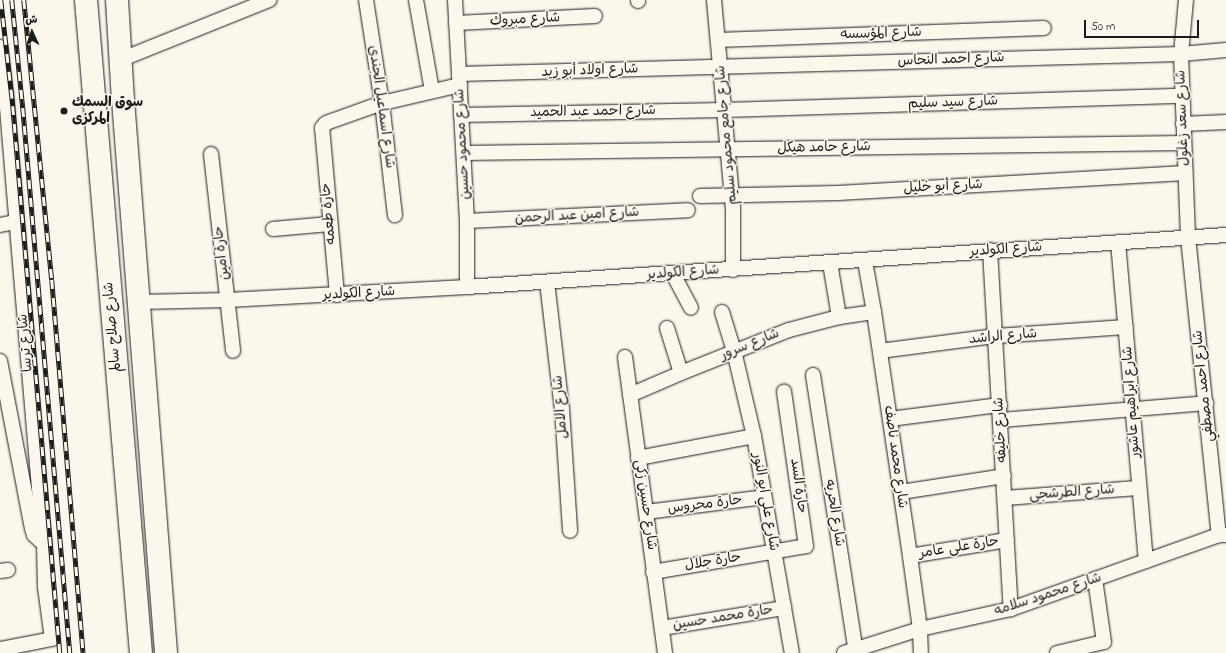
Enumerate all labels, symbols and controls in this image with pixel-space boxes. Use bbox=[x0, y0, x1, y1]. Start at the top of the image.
street label: شارع مبروك bbox=[489, 10, 561, 30]
north arrow bbox=[12, 12, 52, 52]
text: ش bbox=[25, 12, 38, 28]
scale bar bbox=[1086, 12, 1201, 38]
text: 50 m bbox=[1091, 18, 1115, 36]
street label: شارع المؤسسه bbox=[840, 24, 922, 44]
street label: شارع اسماعيل الجندى bbox=[364, 44, 398, 170]
street label: شارع احمد النحاس bbox=[897, 50, 1005, 70]
street label: شارع اولاد أبو زيد bbox=[541, 61, 639, 81]
street label: شارع جامع محمود سليم bbox=[713, 65, 741, 205]
street label: شارع سعد زغلول bbox=[1173, 70, 1193, 166]
street label: شارع محمود حسين bbox=[452, 88, 474, 200]
street label: شارع سيد سليم bbox=[908, 93, 998, 113]
place label: سوق السمك المركزى bbox=[72, 95, 143, 128]
street label: شارع احمد عبد الحميد bbox=[530, 103, 656, 121]
marker: سوق السمك المركزى bbox=[59, 106, 69, 116]
street label: شارع حامد هيكل bbox=[777, 139, 871, 157]
street label: شارع أبو خليل bbox=[903, 177, 983, 197]
street label: حارة طعمه bbox=[318, 182, 340, 246]
street label: شارع امين عبد الرحمن bbox=[514, 204, 640, 228]
street label: حارة امين bbox=[210, 225, 234, 281]
street label: شارع الكولدير bbox=[969, 239, 1043, 261]
street label: شارع الكولدير bbox=[646, 262, 720, 284]
street label: شارع صلاح سالم bbox=[101, 281, 125, 373]
street label: شارع الكولدير bbox=[322, 284, 396, 304]
street label: شارع ترسا bbox=[15, 313, 37, 373]
street label: شارع سرور bbox=[718, 326, 782, 364]
street label: شارع الراشد bbox=[968, 326, 1038, 348]
street label: شارع احمد مصطفي bbox=[1190, 329, 1218, 443]
street label: شارع ابراهيم عاشور bbox=[1120, 346, 1144, 458]
street label: شارع الامل bbox=[550, 374, 572, 440]
street label: شارع خليفه bbox=[991, 397, 1011, 463]
street label: شارع محمد ناصف bbox=[879, 404, 911, 510]
street label: شارع علي ابو النور bbox=[748, 452, 782, 552]
street label: حارة السد bbox=[786, 457, 810, 515]
street label: شارع حسين زكى bbox=[630, 459, 660, 551]
street label: شارع الحريه bbox=[820, 478, 848, 548]
street label: شارع الطرشجى bbox=[1029, 482, 1115, 504]
street label: حارة محروس bbox=[667, 492, 743, 518]
street label: حارة على عامر bbox=[918, 533, 1000, 563]
street label: حارة جلال bbox=[684, 549, 742, 575]
street label: شارع محمود سلامه bbox=[992, 570, 1104, 620]
street label: حارة محمد حسين bbox=[672, 602, 774, 634]

